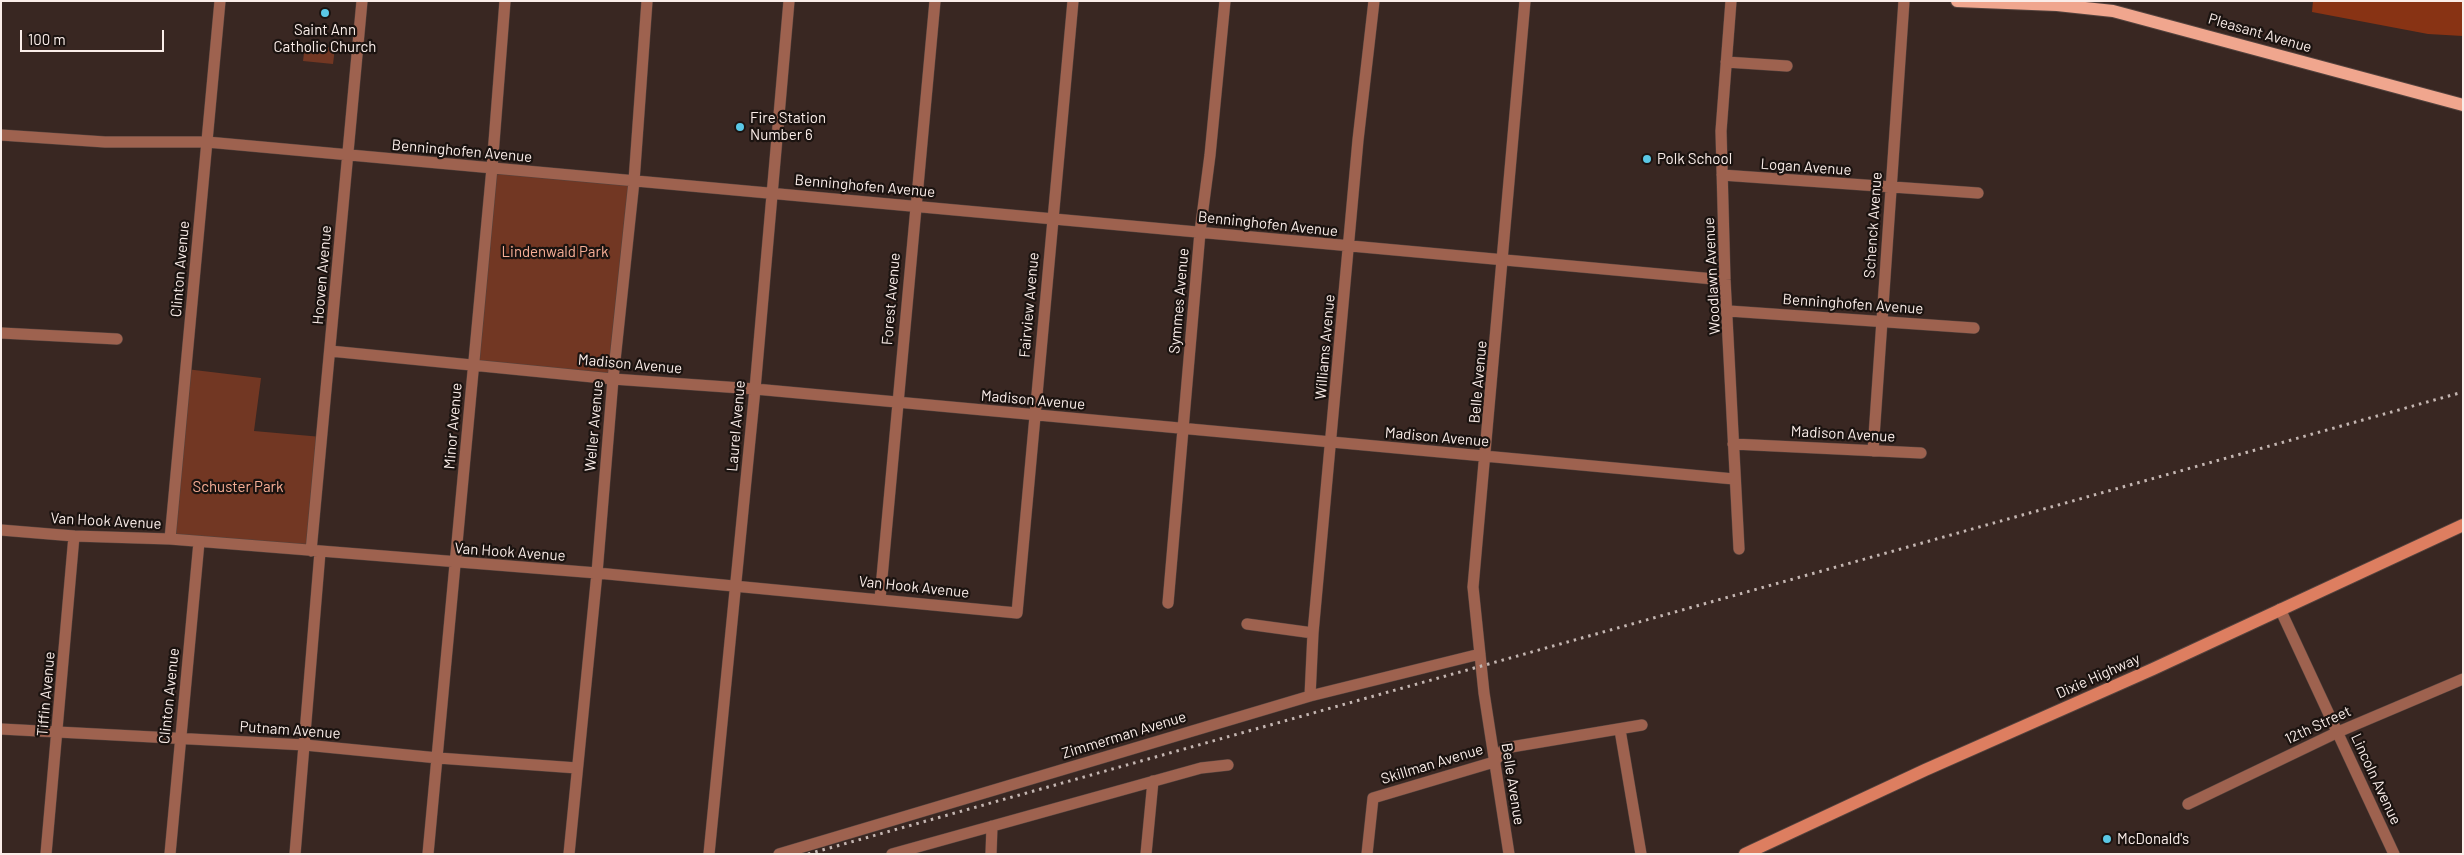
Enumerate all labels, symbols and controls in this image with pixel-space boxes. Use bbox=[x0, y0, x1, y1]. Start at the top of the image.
marker: Saint Ann Catholic Church bbox=[319, 7, 331, 19]
street label: Pleasant Avenue bbox=[2206, 10, 2314, 56]
scale bar bbox=[22, 20, 166, 52]
place label: Saint Ann Catholic Church bbox=[274, 21, 376, 56]
text: 100 m bbox=[28, 30, 66, 48]
place label: Fire Station Number 6 bbox=[750, 109, 826, 144]
marker: Fire Station Number 6 bbox=[734, 121, 746, 133]
street label: Benninghofen Avenue bbox=[391, 136, 533, 166]
place label: Polk School bbox=[1657, 150, 1732, 168]
marker: Polk School bbox=[1641, 153, 1653, 165]
street label: Logan Avenue bbox=[1760, 155, 1852, 179]
street label: Benninghofen Avenue bbox=[794, 171, 936, 201]
street label: Schenck Avenue bbox=[1860, 171, 1886, 279]
street label: Benninghofen Avenue bbox=[1197, 208, 1339, 240]
street label: Woodlawn Avenue bbox=[1700, 217, 1724, 335]
street label: Clinton Avenue bbox=[167, 220, 193, 318]
street label: Hooven Avenue bbox=[309, 225, 335, 325]
park label: Lindenwald Park bbox=[502, 243, 608, 261]
street label: Symmes Avenue bbox=[1165, 247, 1193, 355]
street label: Forest Avenue bbox=[878, 252, 904, 346]
street label: Fairview Avenue bbox=[1015, 252, 1043, 358]
street label: Benninghofen Avenue bbox=[1782, 290, 1924, 318]
street label: Williams Avenue bbox=[1311, 294, 1339, 400]
street label: Belle Avenue bbox=[1465, 340, 1491, 424]
street label: Madison Avenue bbox=[577, 350, 683, 378]
street label: Weller Avenue bbox=[581, 380, 607, 472]
street label: Laurel Avenue bbox=[723, 380, 749, 472]
street label: Minor Avenue bbox=[440, 382, 466, 470]
street label: Madison Avenue bbox=[980, 386, 1086, 414]
street label: Madison Avenue bbox=[1790, 422, 1896, 446]
street label: Madison Avenue bbox=[1384, 423, 1490, 451]
park label: Schuster Park bbox=[192, 478, 284, 496]
street label: Van Hook Avenue bbox=[50, 509, 162, 533]
street label: Van Hook Avenue bbox=[454, 539, 566, 565]
street label: Van Hook Avenue bbox=[858, 572, 970, 602]
street label: Clinton Avenue bbox=[155, 647, 183, 745]
street label: Dixie Highway bbox=[2053, 650, 2143, 702]
street label: Tiffin Avenue bbox=[33, 651, 59, 737]
street label: 12th Street bbox=[2282, 702, 2354, 748]
street label: Zimmerman Avenue bbox=[1060, 708, 1188, 762]
street label: Putnam Avenue bbox=[239, 717, 341, 743]
street label: Lincoln Avenue bbox=[2347, 731, 2405, 827]
street label: Skillman Avenue bbox=[1379, 740, 1485, 788]
street label: Belle Avenue bbox=[1498, 742, 1528, 826]
place label: McDonald's bbox=[2117, 830, 2189, 848]
marker: McDonald's bbox=[2101, 833, 2113, 845]

